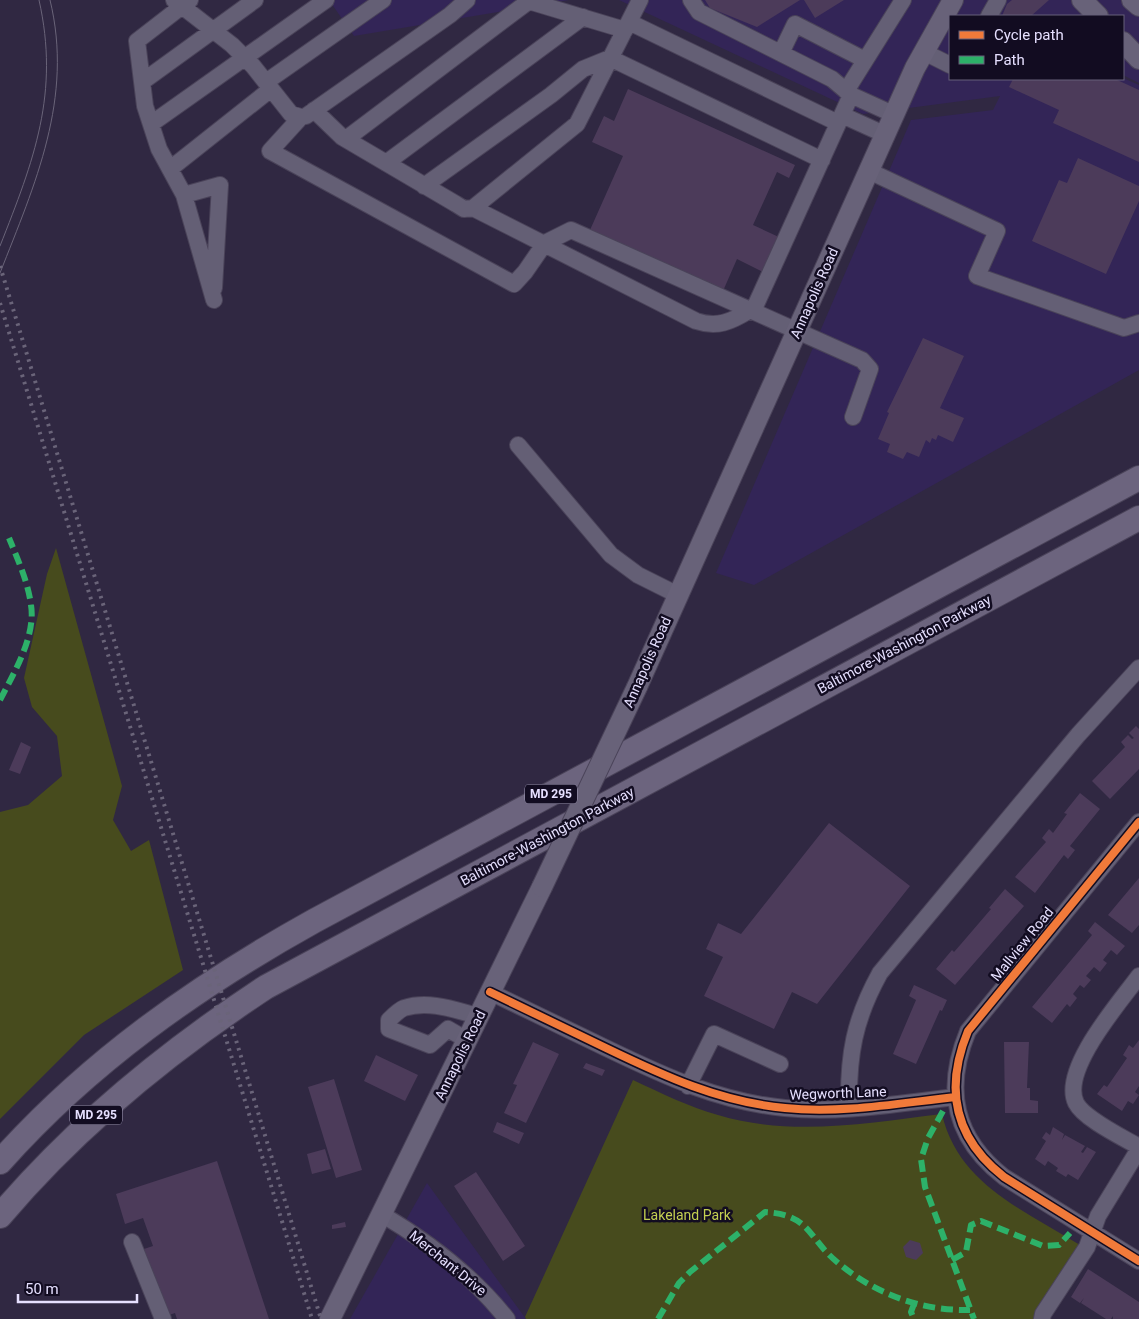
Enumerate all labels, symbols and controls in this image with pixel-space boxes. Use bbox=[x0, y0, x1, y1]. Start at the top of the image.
legend bbox=[949, 15, 1124, 80]
text: Cycle path bbox=[994, 26, 1064, 44]
text: Path bbox=[994, 51, 1025, 69]
street label: Annapolis Road bbox=[787, 245, 841, 341]
street label: Baltimore-Washington Parkway bbox=[815, 591, 994, 697]
street label: Annapolis Road bbox=[620, 614, 674, 710]
street label: Baltimore-Washington Parkway bbox=[458, 783, 637, 889]
road number: MD 295 bbox=[525, 784, 577, 804]
street label: Mallview Road bbox=[987, 904, 1057, 984]
street label: Annapolis Road bbox=[431, 1008, 489, 1102]
street label: Wegworth Lane bbox=[789, 1083, 887, 1103]
road number: MD 295 bbox=[70, 1106, 122, 1124]
park label: Lakeland Park bbox=[643, 1207, 732, 1223]
street label: Merchant Drive bbox=[406, 1227, 490, 1299]
scale bar bbox=[18, 1272, 136, 1304]
text: 50 m bbox=[25, 1280, 59, 1298]

